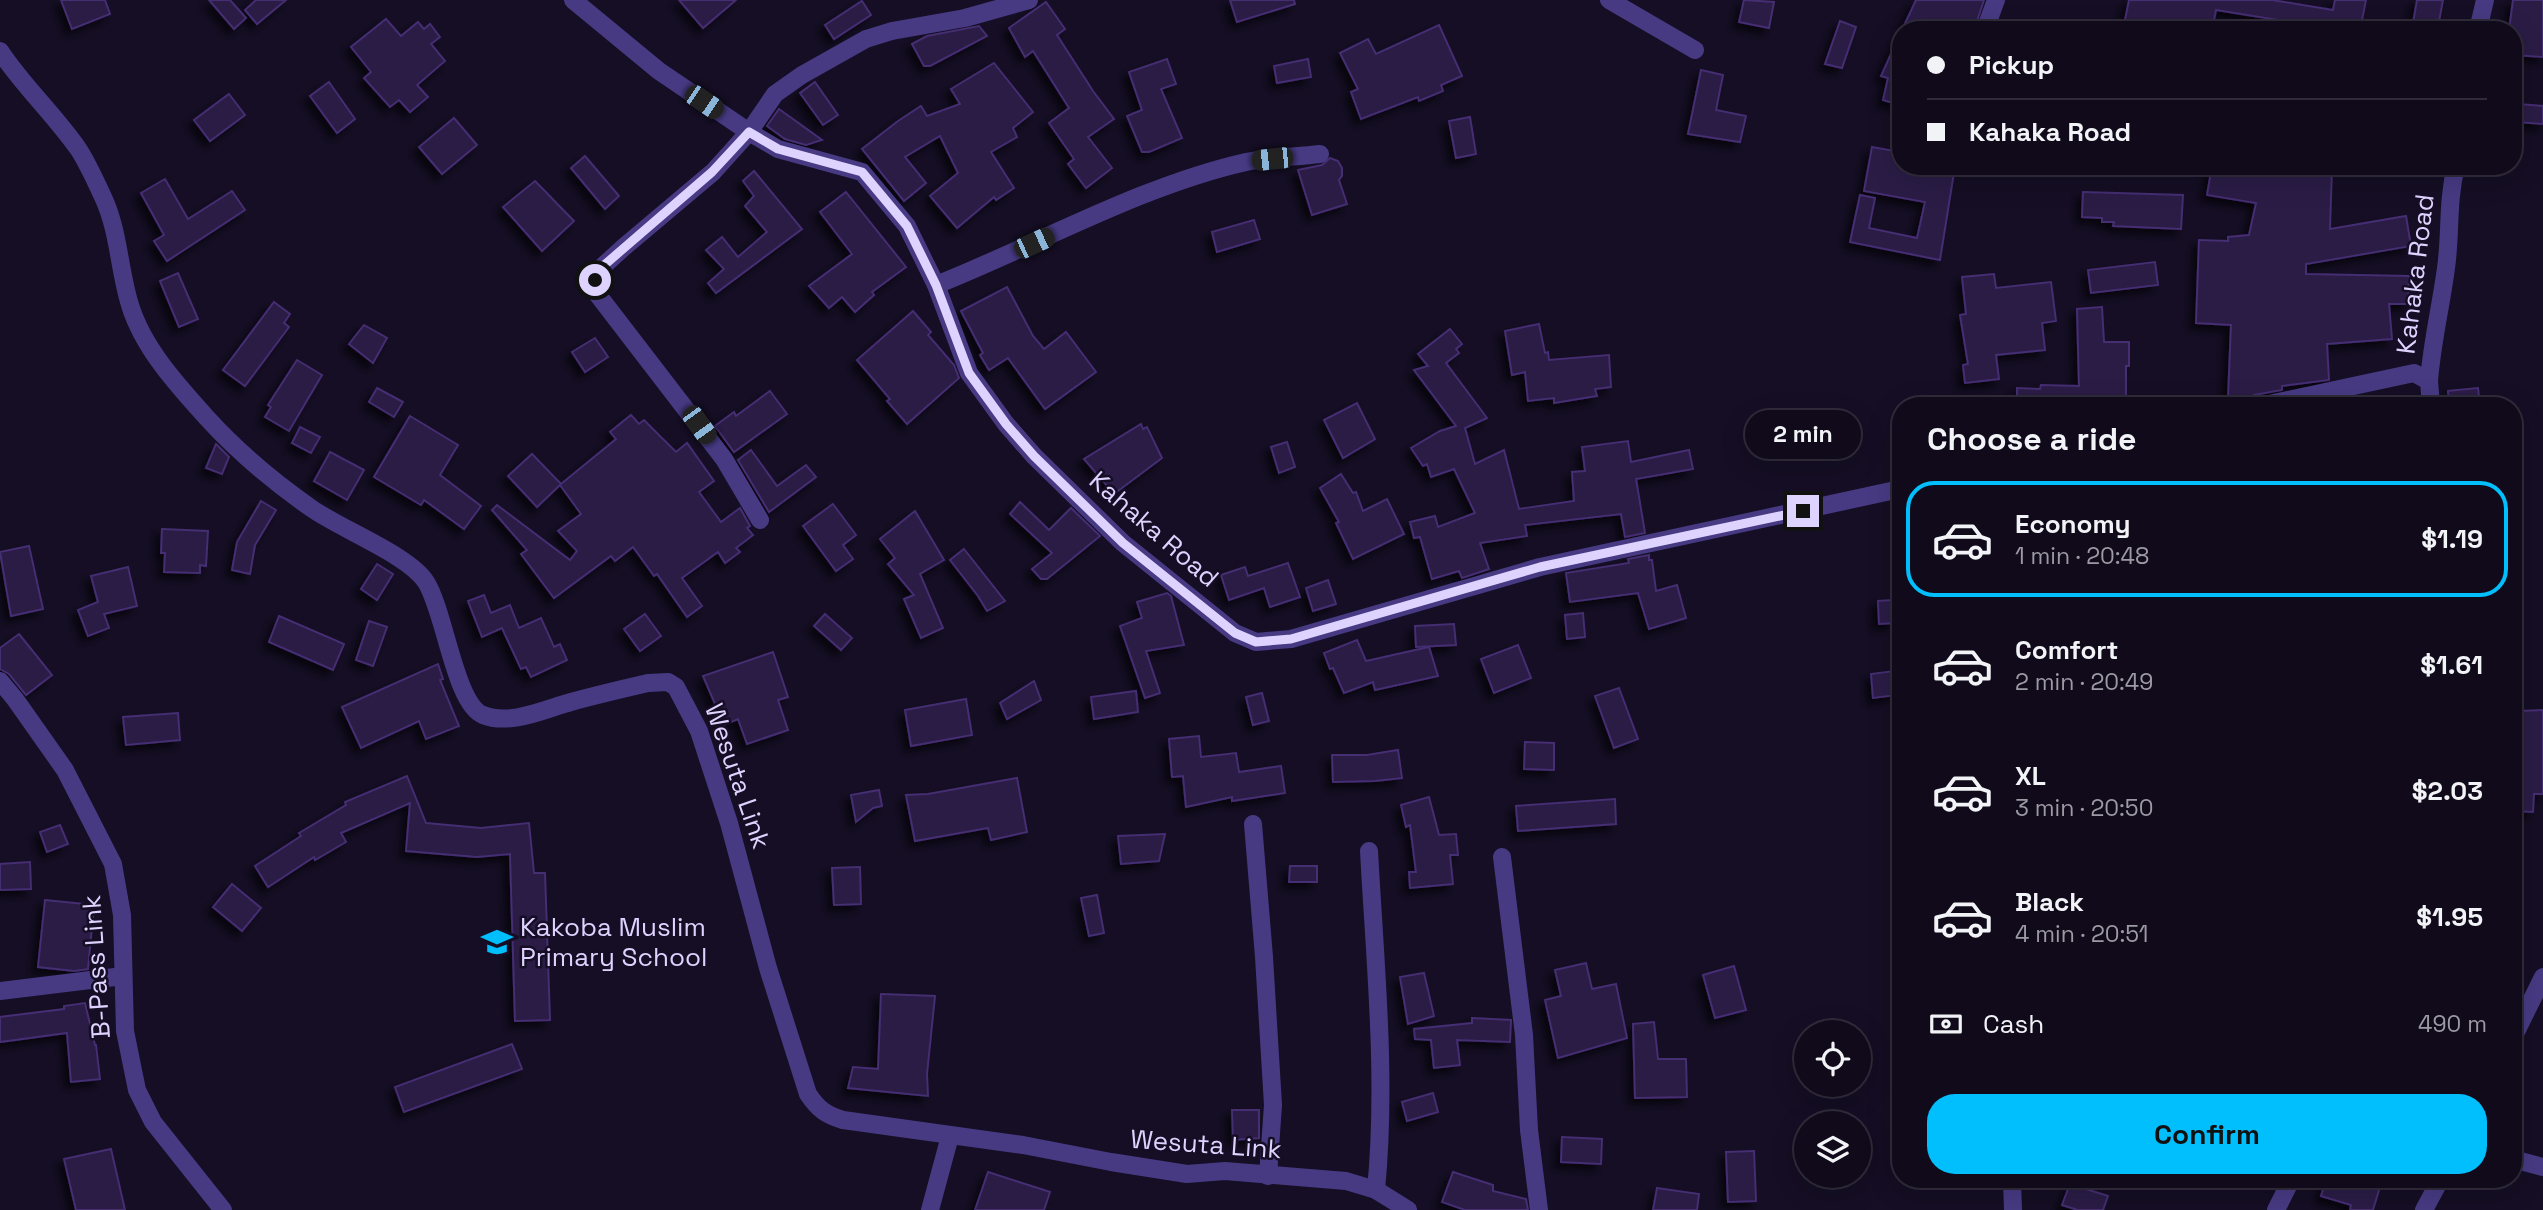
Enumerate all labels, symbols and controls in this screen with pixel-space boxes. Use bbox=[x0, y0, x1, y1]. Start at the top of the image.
text: Pickup bbox=[1969, 48, 2054, 82]
car bbox=[681, 82, 728, 122]
text: Kahaka Road bbox=[1969, 115, 2131, 149]
car bbox=[1251, 146, 1294, 172]
street label: Kahaka Road bbox=[2388, 192, 2442, 356]
car bbox=[1011, 225, 1058, 261]
route start bbox=[579, 264, 611, 296]
car bbox=[679, 402, 720, 448]
callout: 2 min bbox=[1745, 410, 1861, 458]
text: 2 min bbox=[1773, 419, 1833, 449]
text: Choose a ride bbox=[1927, 419, 2137, 459]
street label: Kahaka Road bbox=[1082, 463, 1226, 595]
route end bbox=[1787, 495, 1819, 527]
text: Economy bbox=[2015, 507, 2131, 541]
icon: car bbox=[1931, 508, 1994, 571]
text: $1.19 bbox=[2421, 522, 2483, 556]
text: 1 min · 20:48 bbox=[2015, 541, 2149, 571]
text: Comfort bbox=[2015, 633, 2118, 667]
icon: car bbox=[1931, 634, 1994, 697]
text: $1.61 bbox=[2420, 648, 2483, 682]
text: 2 min · 20:49 bbox=[2015, 667, 2153, 697]
street label: Wesuta Link bbox=[697, 699, 779, 853]
text: XL bbox=[2015, 759, 2046, 793]
icon: car bbox=[1931, 760, 1994, 823]
text: $2.03 bbox=[2412, 774, 2483, 808]
text: 3 min · 20:50 bbox=[2015, 793, 2153, 823]
text: Black bbox=[2015, 885, 2084, 919]
icon: car bbox=[1931, 886, 1994, 949]
street label: B-Pass Link bbox=[74, 894, 118, 1040]
text: $1.95 bbox=[2416, 900, 2483, 934]
place label: Kakoba Muslim Primary School bbox=[520, 910, 707, 974]
text: 4 min · 20:51 bbox=[2015, 919, 2148, 949]
school or university icon: Kakoba Muslim Primary School bbox=[480, 925, 514, 959]
icon: cash bbox=[1927, 1005, 1965, 1043]
text: Cash bbox=[1983, 1007, 2044, 1041]
text: 490 m bbox=[2418, 1009, 2487, 1039]
map controls bbox=[1794, 1020, 1871, 1188]
button: locate bbox=[1794, 1020, 1871, 1097]
button: Confirm bbox=[1927, 1094, 2487, 1174]
button: layers bbox=[1794, 1111, 1871, 1188]
street label: Wesuta Link bbox=[1129, 1122, 1283, 1166]

